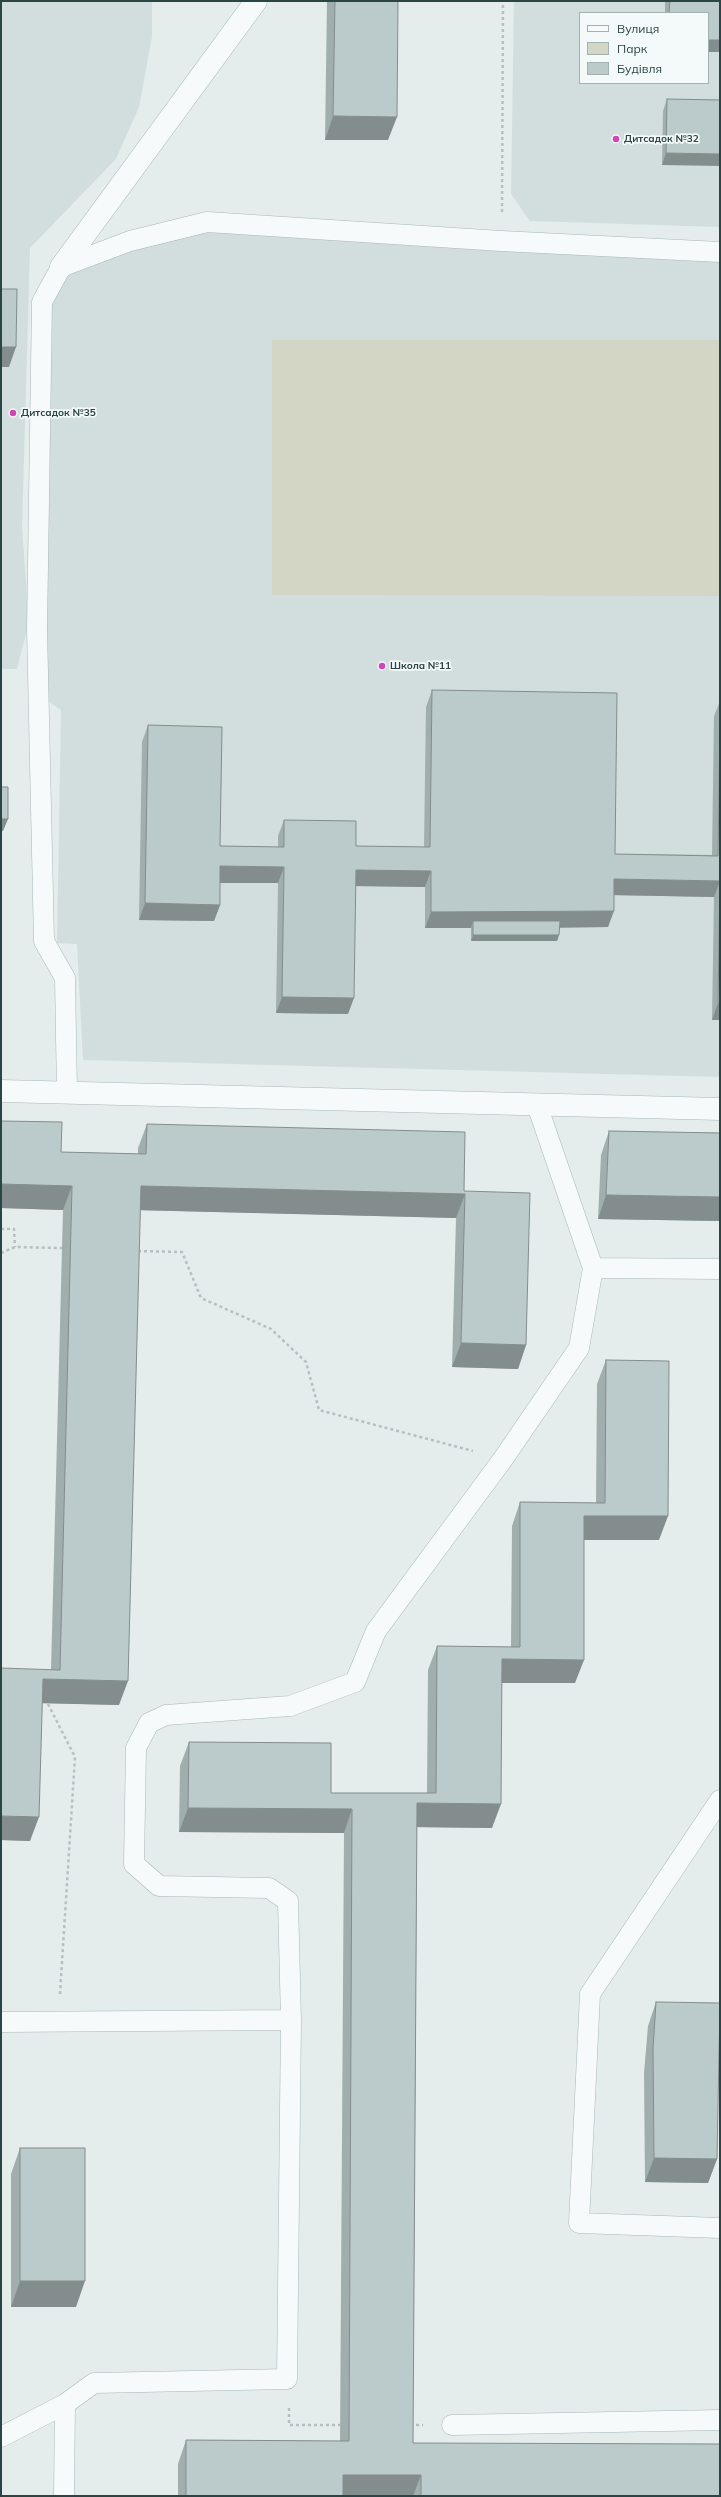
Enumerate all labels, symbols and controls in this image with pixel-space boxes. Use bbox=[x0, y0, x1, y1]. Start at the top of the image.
legend bbox=[579, 12, 709, 84]
text: Вулиця bbox=[617, 21, 659, 36]
text: Парк bbox=[617, 41, 647, 56]
text: Будівля bbox=[617, 61, 662, 76]
place label: Дитсадок №32 bbox=[624, 133, 699, 145]
marker: Дитсадок №32 bbox=[611, 134, 621, 144]
place label: Дитсадок №35 bbox=[21, 407, 96, 419]
marker: Дитсадок №35 bbox=[8, 408, 18, 418]
place label: Школа №11 bbox=[390, 660, 451, 672]
marker: Школа №11 bbox=[377, 661, 387, 671]

